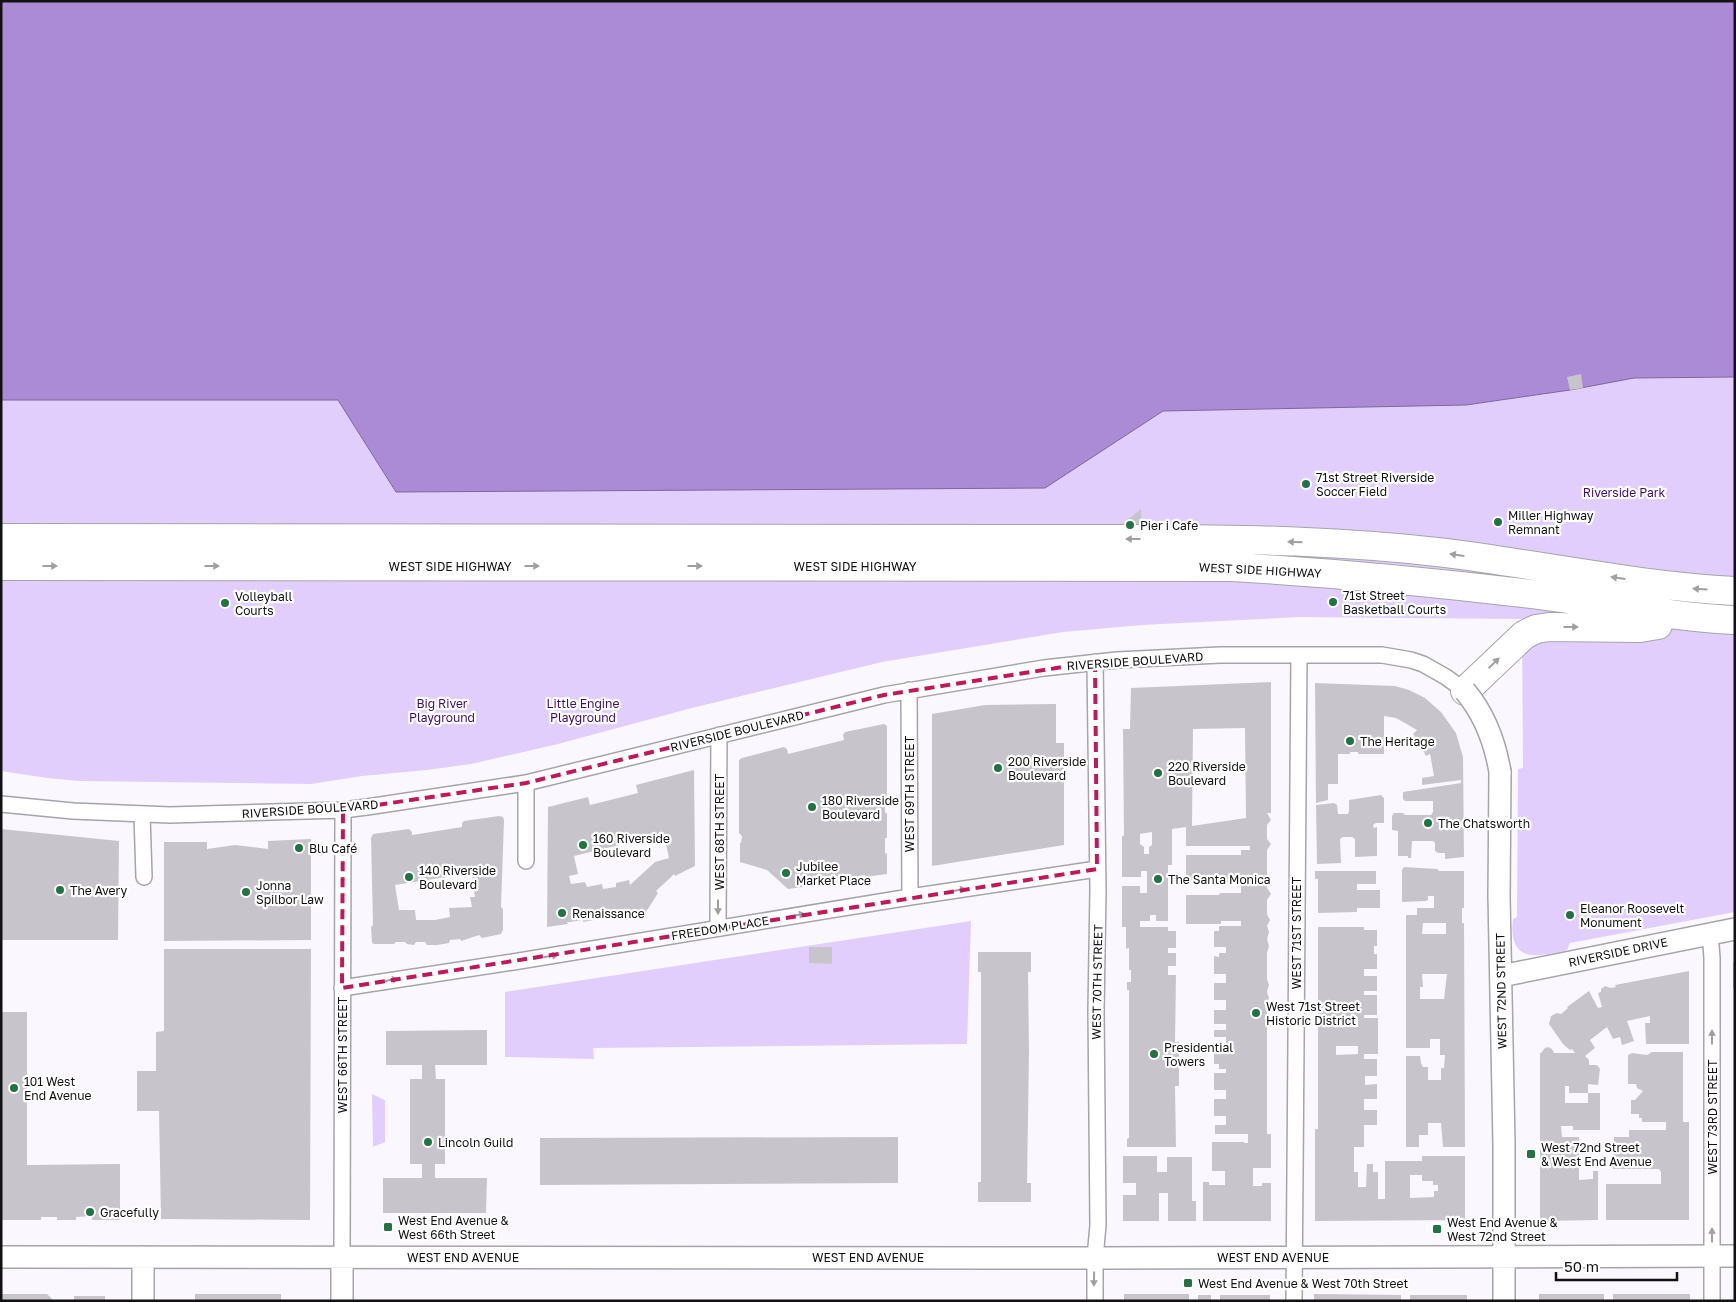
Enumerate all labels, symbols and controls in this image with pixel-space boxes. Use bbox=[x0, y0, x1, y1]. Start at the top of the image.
place label: 71st Street Riverside Soccer Field bbox=[1316, 470, 1434, 499]
marker: 71st Street Riverside Soccer Field bbox=[1300, 478, 1312, 490]
park label: Riverside Park bbox=[1583, 485, 1665, 500]
place label: Miller Highway Remnant bbox=[1508, 508, 1594, 537]
marker: Miller Highway Remnant bbox=[1492, 516, 1504, 528]
place label: Pier i Cafe bbox=[1140, 518, 1198, 533]
marker: Pier i Cafe bbox=[1124, 519, 1136, 531]
one-way arrow bbox=[1125, 535, 1141, 543]
one-way arrow bbox=[1287, 538, 1303, 546]
one-way arrow bbox=[1449, 551, 1465, 559]
street label: WEST SIDE HIGHWAY bbox=[389, 559, 512, 574]
street label: WEST SIDE HIGHWAY bbox=[794, 559, 917, 574]
street label: WEST SIDE HIGHWAY bbox=[1198, 559, 1322, 581]
one-way arrow bbox=[42, 562, 58, 570]
one-way arrow bbox=[205, 562, 221, 570]
one-way arrow bbox=[525, 562, 541, 570]
one-way arrow bbox=[687, 562, 703, 570]
one-way arrow bbox=[1610, 574, 1626, 582]
one-way arrow bbox=[1692, 584, 1708, 592]
place label: 71st Street Basketball Courts bbox=[1343, 588, 1446, 617]
place label: Volleyball Courts bbox=[235, 589, 293, 618]
marker: 71st Street Basketball Courts bbox=[1327, 596, 1339, 608]
marker: Volleyball Courts bbox=[219, 597, 231, 609]
one-way arrow bbox=[1563, 623, 1579, 631]
street label: RIVERSIDE BOULEVARD bbox=[1066, 649, 1204, 673]
one-way arrow bbox=[1488, 657, 1500, 669]
park label: Big River Playground bbox=[409, 696, 475, 725]
park label: Little Engine Playground bbox=[547, 696, 619, 725]
street label: RIVERSIDE BOULEVARD bbox=[669, 707, 805, 755]
place label: The Heritage bbox=[1360, 734, 1435, 749]
street label: WEST 69TH STREET bbox=[902, 735, 917, 852]
marker: The Heritage bbox=[1344, 735, 1356, 747]
place label: 200 Riverside Boulevard bbox=[1008, 754, 1086, 783]
place label: 220 Riverside Boulevard bbox=[1168, 759, 1246, 788]
marker: 200 Riverside Boulevard bbox=[992, 762, 1004, 774]
marker: 220 Riverside Boulevard bbox=[1152, 767, 1164, 779]
street label: WEST 68TH STREET bbox=[712, 773, 727, 890]
place label: 180 Riverside Boulevard bbox=[822, 793, 899, 822]
street label: RIVERSIDE BOULEVARD bbox=[241, 797, 379, 821]
marker: 180 Riverside Boulevard bbox=[806, 801, 818, 813]
place label: The Chatsworth bbox=[1438, 816, 1530, 831]
marker: The Chatsworth bbox=[1422, 817, 1434, 829]
place label: 160 Riverside Boulevard bbox=[593, 831, 670, 860]
marker: 160 Riverside Boulevard bbox=[577, 839, 589, 851]
place label: Blu Café bbox=[309, 841, 357, 856]
marker: Blu Café bbox=[293, 842, 305, 854]
place label: Jubilee Market Place bbox=[796, 859, 871, 888]
place label: 140 Riverside Boulevard bbox=[419, 863, 496, 892]
marker: Jubilee Market Place bbox=[780, 867, 792, 879]
marker: 140 Riverside Boulevard bbox=[403, 871, 415, 883]
place label: The Santa Monica bbox=[1168, 872, 1271, 887]
marker: The Santa Monica bbox=[1152, 873, 1164, 885]
street label: WEST 71ST STREET bbox=[1289, 876, 1304, 989]
place label: Jonna Spilbor Law bbox=[256, 878, 324, 907]
place label: The Avery bbox=[70, 883, 128, 898]
marker: The Avery bbox=[54, 884, 66, 896]
one-way arrow bbox=[951, 885, 967, 893]
marker: Jonna Spilbor Law bbox=[240, 886, 252, 898]
one-way arrow bbox=[714, 899, 722, 915]
place label: Eleanor Roosevelt Monument bbox=[1580, 901, 1685, 930]
place label: Renaissance bbox=[572, 906, 645, 921]
marker: Renaissance bbox=[556, 907, 568, 919]
marker: Eleanor Roosevelt Monument bbox=[1564, 909, 1576, 921]
one-way arrow bbox=[790, 911, 806, 919]
street label: FREEDOM PLACE bbox=[670, 913, 770, 943]
street label: WEST 70TH STREET bbox=[1088, 924, 1106, 1040]
street label: WEST 72ND STREET bbox=[1492, 932, 1510, 1049]
street label: RIVERSIDE DRIVE bbox=[1567, 934, 1669, 970]
one-way arrow bbox=[544, 951, 560, 959]
one-way arrow bbox=[383, 976, 399, 984]
street label: WEST 66TH STREET bbox=[335, 996, 350, 1113]
place label: West 71st Street Historic District bbox=[1266, 999, 1360, 1028]
marker: West 71st Street Historic District bbox=[1250, 1007, 1262, 1019]
one-way arrow bbox=[1708, 1029, 1716, 1045]
place label: Presidential Towers bbox=[1164, 1040, 1233, 1069]
marker: Presidential Towers bbox=[1148, 1048, 1160, 1060]
street label: WEST 73RD STREET bbox=[1705, 1059, 1720, 1175]
place label: 101 West End Avenue bbox=[24, 1074, 91, 1103]
marker: 101 West End Avenue bbox=[8, 1082, 20, 1094]
place label: Lincoln Guild bbox=[438, 1135, 513, 1150]
marker: Lincoln Guild bbox=[422, 1136, 434, 1148]
place label: West 72nd Street & West End Avenue bbox=[1541, 1140, 1652, 1169]
marker: West 72nd Street & West End Avenue bbox=[1525, 1148, 1537, 1160]
place label: Gracefully bbox=[100, 1205, 159, 1220]
marker: Gracefully bbox=[84, 1206, 96, 1218]
place label: West End Avenue & West 66th Street bbox=[398, 1213, 509, 1242]
place label: West End Avenue & West 72nd Street bbox=[1447, 1215, 1558, 1244]
marker: West End Avenue & West 66th Street bbox=[382, 1221, 394, 1233]
marker: West End Avenue & West 72nd Street bbox=[1431, 1223, 1443, 1235]
one-way arrow bbox=[1708, 1226, 1716, 1242]
street label: WEST END AVENUE bbox=[407, 1250, 519, 1265]
street label: WEST END AVENUE bbox=[812, 1250, 924, 1265]
street label: WEST END AVENUE bbox=[1217, 1250, 1329, 1265]
scale bar bbox=[1556, 1250, 1677, 1282]
text: 50 m bbox=[1564, 1257, 1599, 1275]
one-way arrow bbox=[1090, 1271, 1098, 1287]
place label: West End Avenue & West 70th Street bbox=[1198, 1276, 1409, 1291]
marker: West End Avenue & West 70th Street bbox=[1182, 1277, 1194, 1289]

